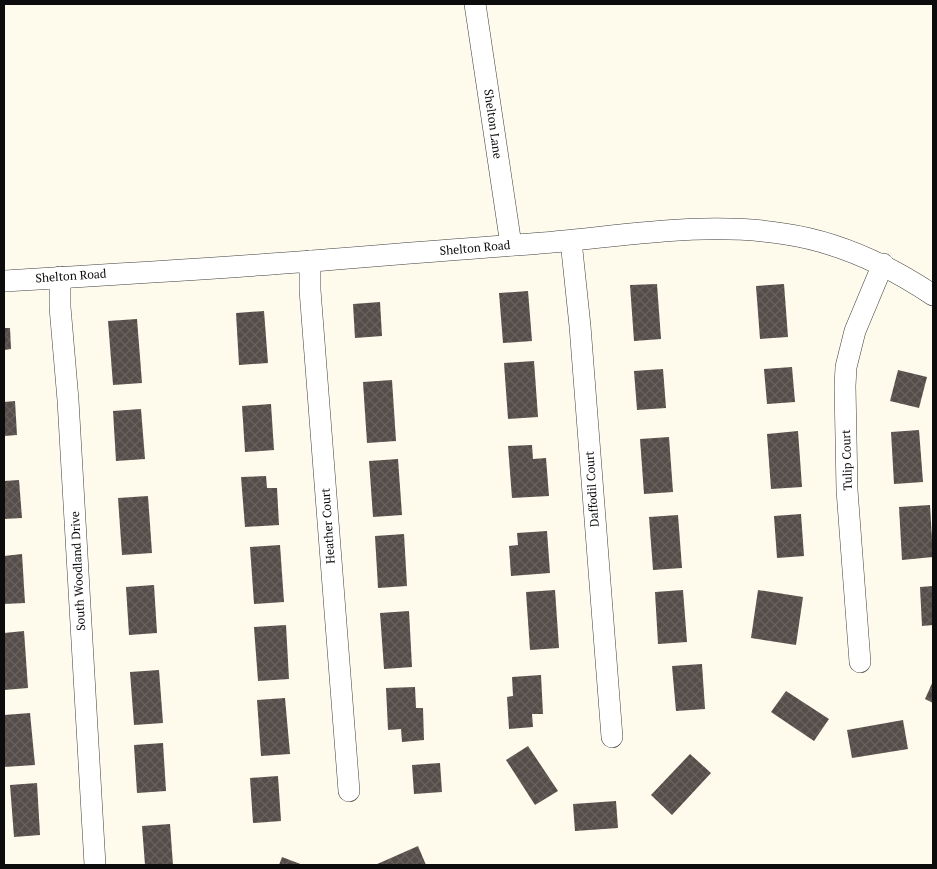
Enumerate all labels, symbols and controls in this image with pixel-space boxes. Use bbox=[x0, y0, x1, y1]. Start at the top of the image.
street label: Shelton Lane bbox=[481, 88, 506, 160]
street label: Shelton Road bbox=[439, 237, 511, 258]
street label: Shelton Road bbox=[35, 266, 107, 285]
street label: Tulip Court bbox=[838, 429, 855, 491]
street label: Daffodil Court bbox=[581, 450, 602, 527]
street label: Heather Court bbox=[317, 487, 338, 564]
street label: South Woodland Drive bbox=[67, 511, 88, 631]

